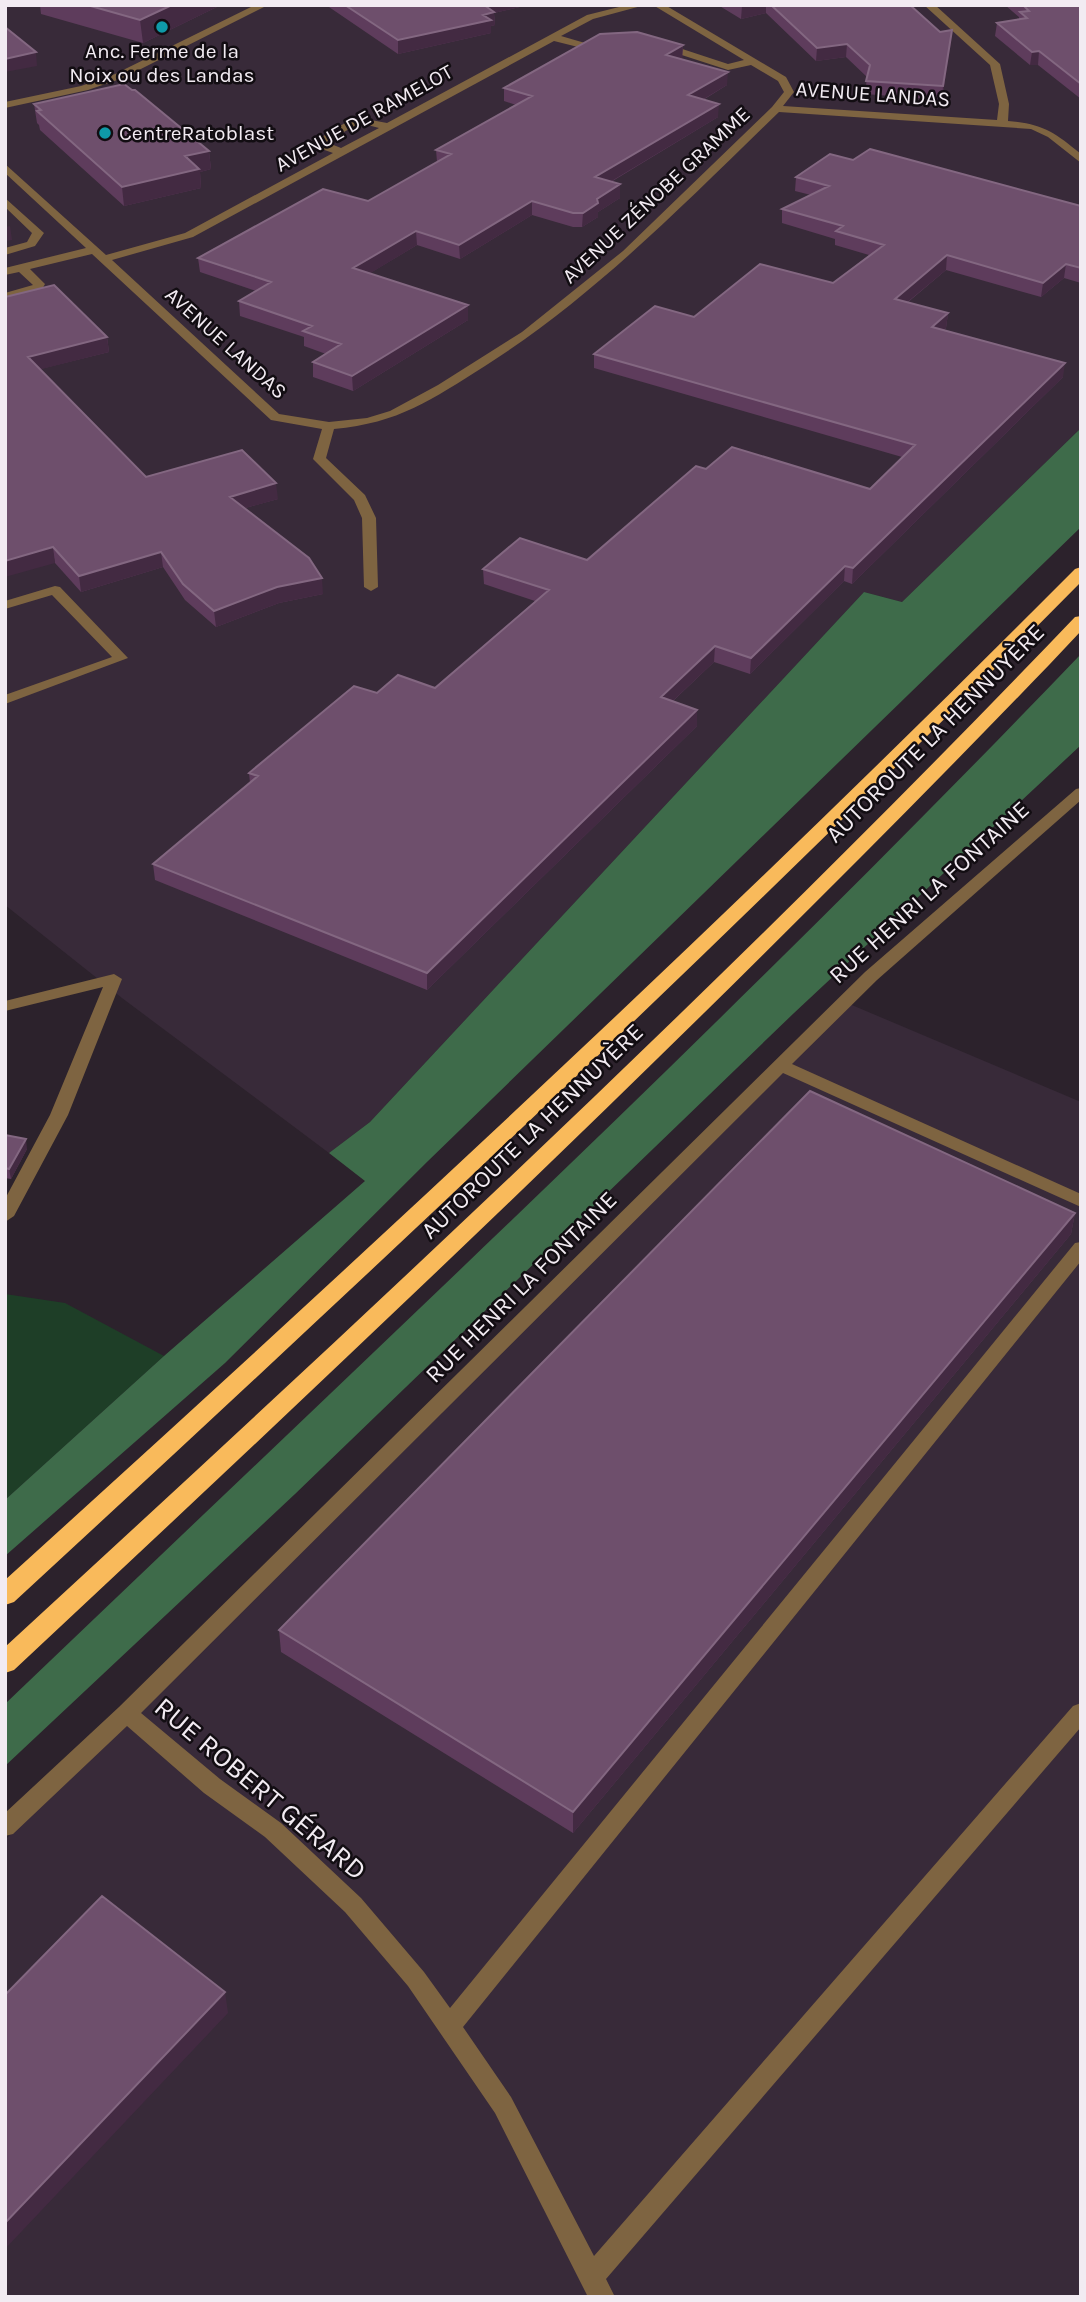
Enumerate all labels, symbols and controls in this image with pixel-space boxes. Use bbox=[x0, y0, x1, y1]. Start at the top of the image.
marker: Anc. Ferme de la Noix ou des Landas bbox=[154, 19, 170, 35]
place label: Anc. Ferme de la Noix ou des Landas bbox=[69, 39, 255, 87]
street label: AVENUE DE RAMELOT bbox=[271, 59, 457, 177]
street label: AVENUE LANDAS bbox=[795, 77, 951, 111]
street label: AVENUE ZÉNOBE GRAMME bbox=[557, 102, 755, 288]
place label: CentreRatoblast bbox=[119, 121, 274, 145]
marker: CentreRatoblast bbox=[97, 125, 113, 141]
street label: AVENUE LANDAS bbox=[160, 282, 292, 404]
street label: AUTOROUTE LA HENNUYÈRE bbox=[819, 617, 1050, 848]
street label: RUE HENRI LA FONTAINE bbox=[823, 795, 1035, 989]
street label: AUTOROUTE LA HENNUYÈRE bbox=[415, 1017, 649, 1244]
street label: RUE HENRI LA FONTAINE bbox=[419, 1185, 623, 1389]
street label: RUE ROBERT GÉRARD bbox=[148, 1689, 374, 1887]

